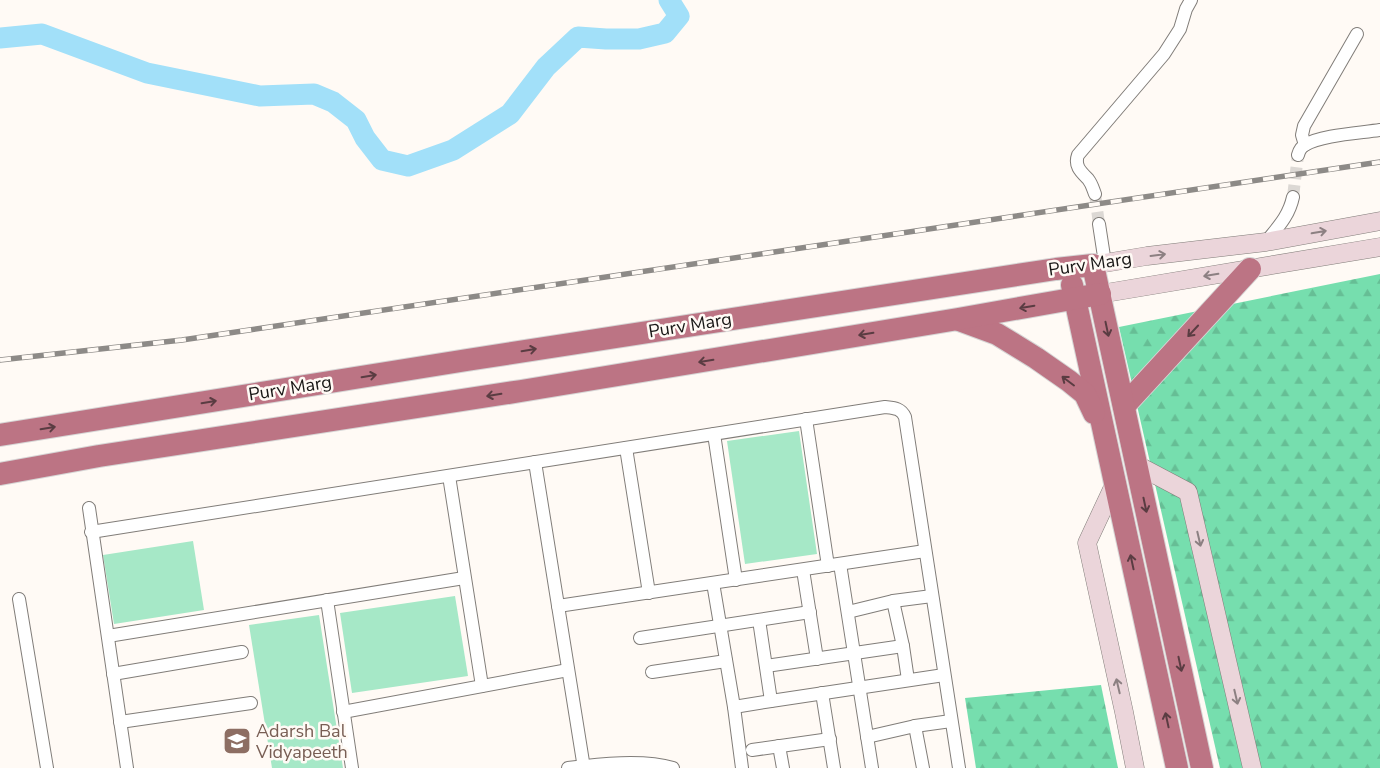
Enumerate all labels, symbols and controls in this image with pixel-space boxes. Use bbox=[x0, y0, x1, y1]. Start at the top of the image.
one-way arrow bbox=[1311, 227, 1327, 237]
street label: Purv Marg bbox=[1047, 246, 1133, 282]
one-way arrow bbox=[1150, 250, 1166, 260]
one-way arrow bbox=[1203, 271, 1219, 281]
one-way arrow bbox=[1019, 303, 1035, 313]
street label: Purv Marg bbox=[647, 307, 733, 343]
one-way arrow bbox=[1103, 321, 1113, 337]
one-way arrow bbox=[1187, 324, 1199, 337]
one-way arrow bbox=[859, 330, 875, 340]
one-way arrow bbox=[521, 345, 537, 355]
one-way arrow bbox=[698, 356, 714, 366]
street label: Purv Marg bbox=[247, 370, 333, 406]
one-way arrow bbox=[361, 370, 377, 380]
one-way arrow bbox=[1062, 375, 1075, 386]
one-way arrow bbox=[486, 390, 502, 400]
one-way arrow bbox=[200, 396, 216, 406]
one-way arrow bbox=[40, 422, 56, 432]
one-way arrow bbox=[1141, 497, 1150, 513]
one-way arrow bbox=[1195, 530, 1204, 546]
one-way arrow bbox=[1127, 554, 1136, 570]
one-way arrow bbox=[1175, 656, 1185, 672]
one-way arrow bbox=[1113, 678, 1123, 694]
one-way arrow bbox=[1232, 689, 1241, 705]
one-way arrow bbox=[1162, 713, 1171, 729]
place label: Adarsh Bal Vidyapeeth bbox=[255, 719, 348, 764]
school or university icon: Adarsh Bal Vidyapeeth bbox=[222, 726, 252, 756]

